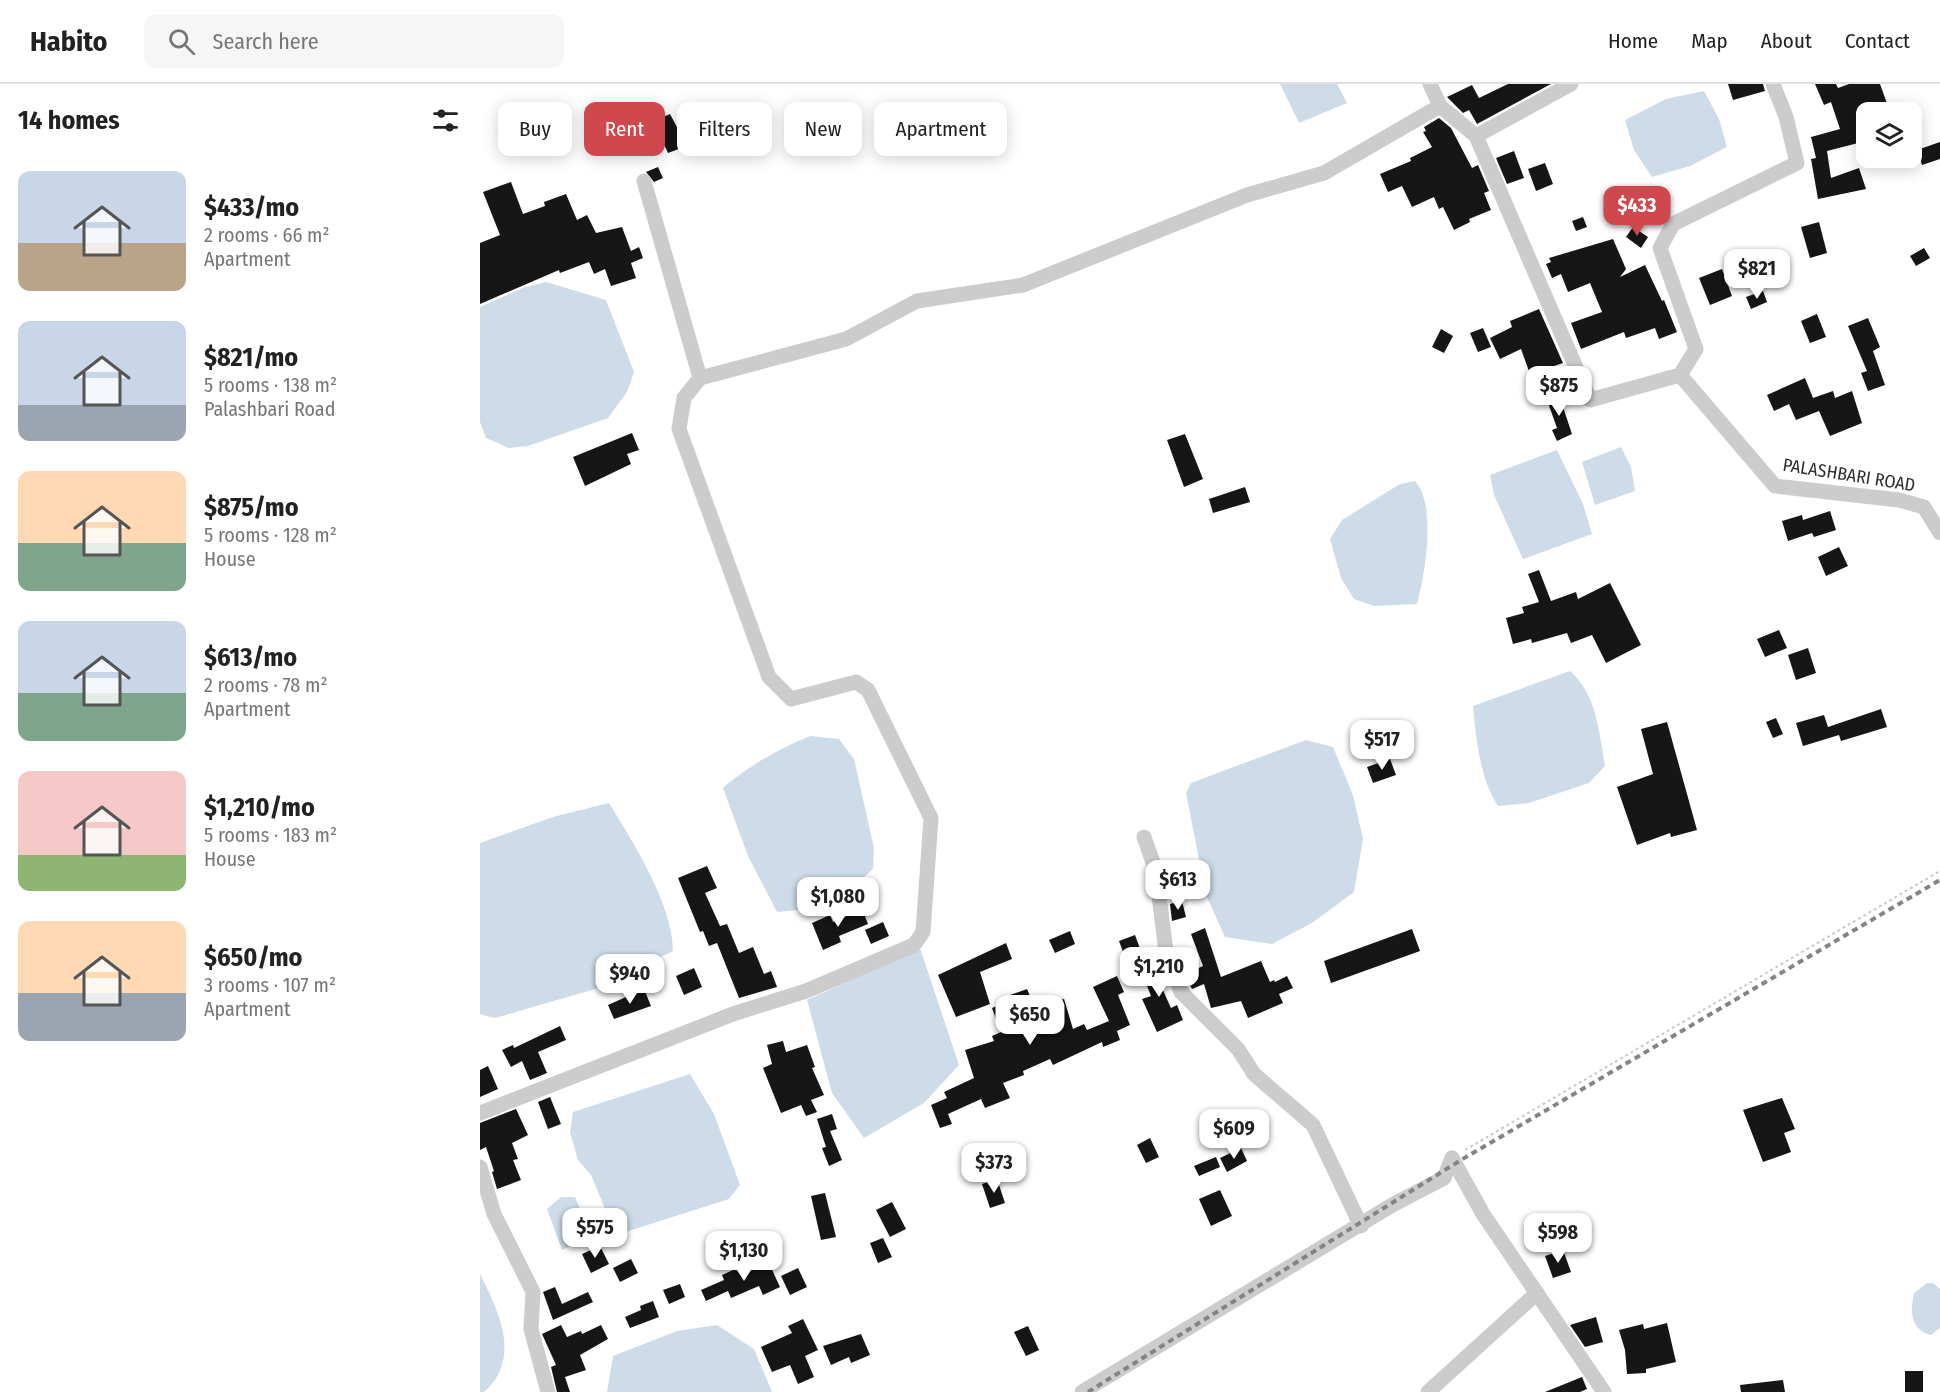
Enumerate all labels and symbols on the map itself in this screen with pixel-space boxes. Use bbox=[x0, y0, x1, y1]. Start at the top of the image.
pin: $433 bbox=[1601, 186, 1673, 237]
pin: $821 bbox=[1721, 249, 1793, 300]
pin: $875 bbox=[1523, 366, 1595, 417]
street label: PALASHBARI ROAD bbox=[1781, 454, 1917, 496]
pin: $517 bbox=[1346, 720, 1418, 771]
pin: $613 bbox=[1142, 860, 1214, 911]
pin: $1,080 bbox=[789, 877, 887, 928]
pin: $1,210 bbox=[1110, 947, 1208, 998]
pin: $940 bbox=[594, 954, 666, 1005]
pin: $650 bbox=[994, 995, 1066, 1046]
pin: $609 bbox=[1198, 1109, 1270, 1160]
pin: $373 bbox=[958, 1143, 1030, 1194]
pin: $575 bbox=[559, 1208, 631, 1259]
pin: $598 bbox=[1522, 1213, 1594, 1264]
pin: $1,130 bbox=[695, 1231, 793, 1282]

